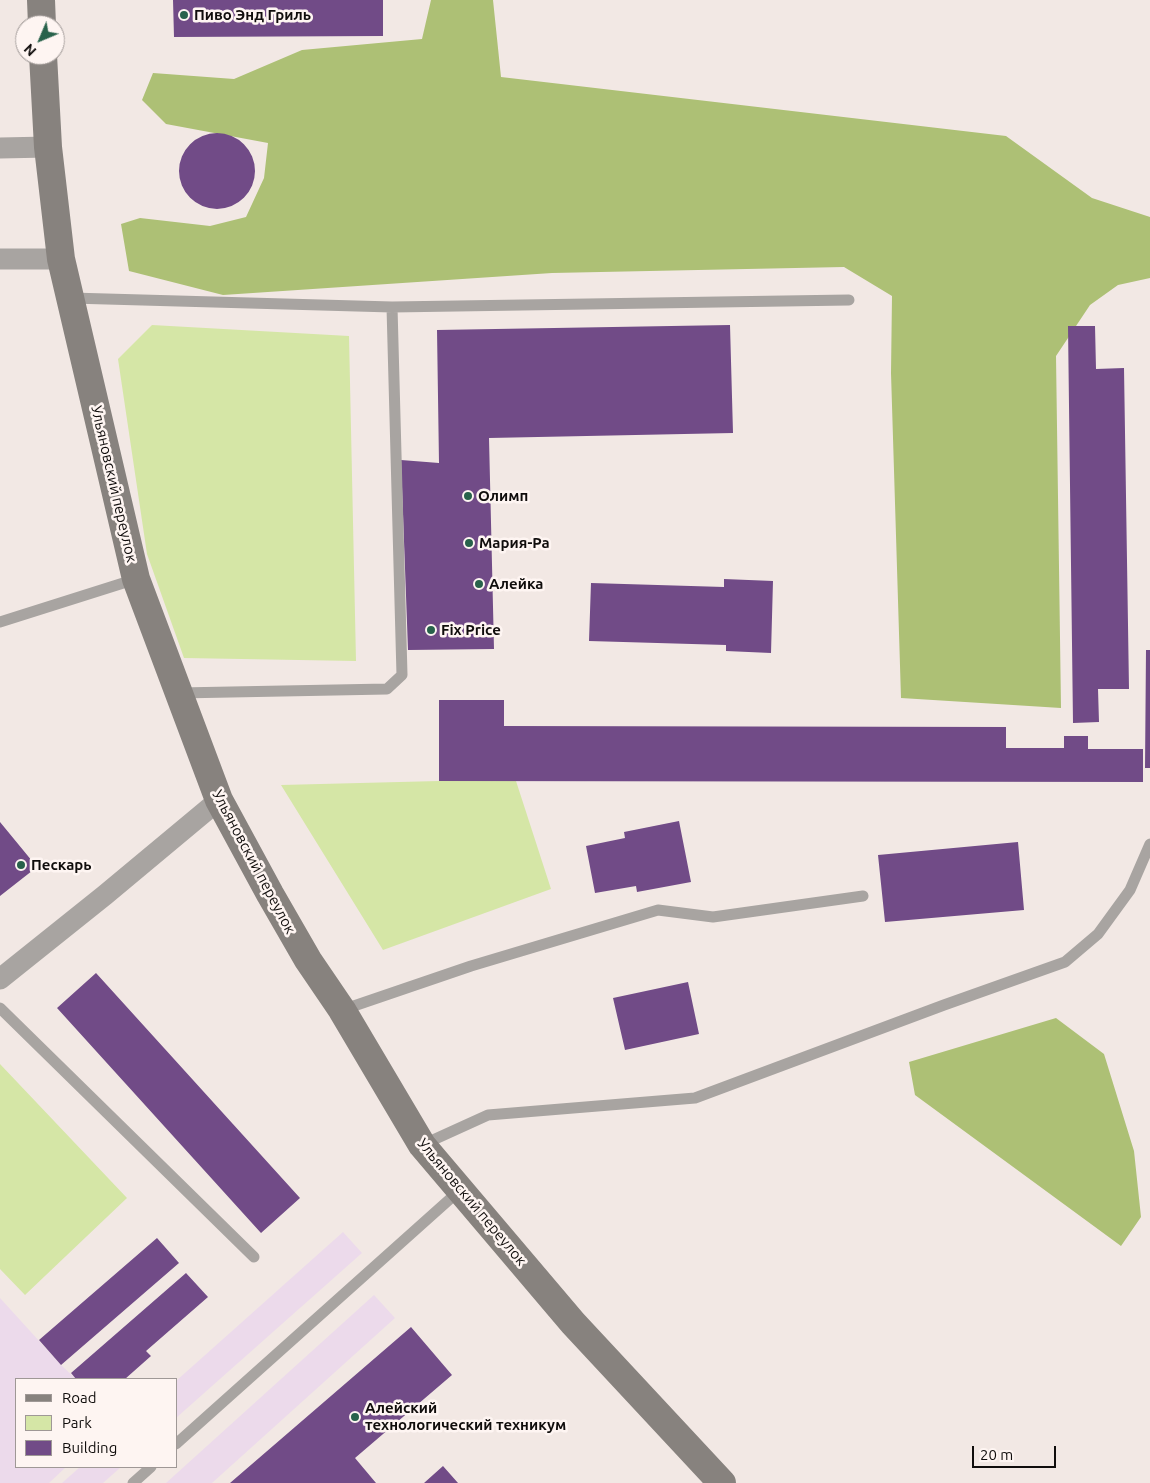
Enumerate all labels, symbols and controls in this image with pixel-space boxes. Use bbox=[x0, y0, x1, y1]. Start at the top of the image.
place label: Пиво Энд Гриль bbox=[194, 6, 311, 24]
marker: Пиво Энд Гриль bbox=[178, 9, 190, 21]
north arrow bbox=[15, 15, 65, 65]
text: N bbox=[21, 41, 39, 59]
street label: Ульяновский переулок bbox=[87, 404, 141, 564]
place label: Олимп bbox=[478, 487, 528, 505]
marker: Олимп bbox=[462, 490, 474, 502]
place label: Мария-Ра bbox=[479, 534, 550, 552]
marker: Мария-Ра bbox=[463, 537, 475, 549]
place label: Алейка bbox=[489, 575, 543, 593]
marker: Алейка bbox=[473, 578, 485, 590]
place label: Fix Price bbox=[441, 621, 501, 639]
marker: Fix Price bbox=[425, 624, 437, 636]
street label: Ульяновский переулок bbox=[208, 787, 300, 937]
place label: Пескарь bbox=[31, 856, 92, 874]
marker: Пескарь bbox=[15, 859, 27, 871]
street label: Ульяновский переулок bbox=[414, 1135, 530, 1269]
legend bbox=[15, 1378, 178, 1468]
text: Road bbox=[62, 1389, 97, 1406]
place label: Алейский технологический техникум bbox=[365, 1399, 566, 1434]
marker: Алейский технологический техникум bbox=[349, 1411, 361, 1423]
text: Park bbox=[62, 1414, 92, 1431]
scale bar bbox=[975, 1436, 1059, 1468]
text: Building bbox=[62, 1439, 117, 1456]
text: 20 m bbox=[980, 1446, 1013, 1463]

